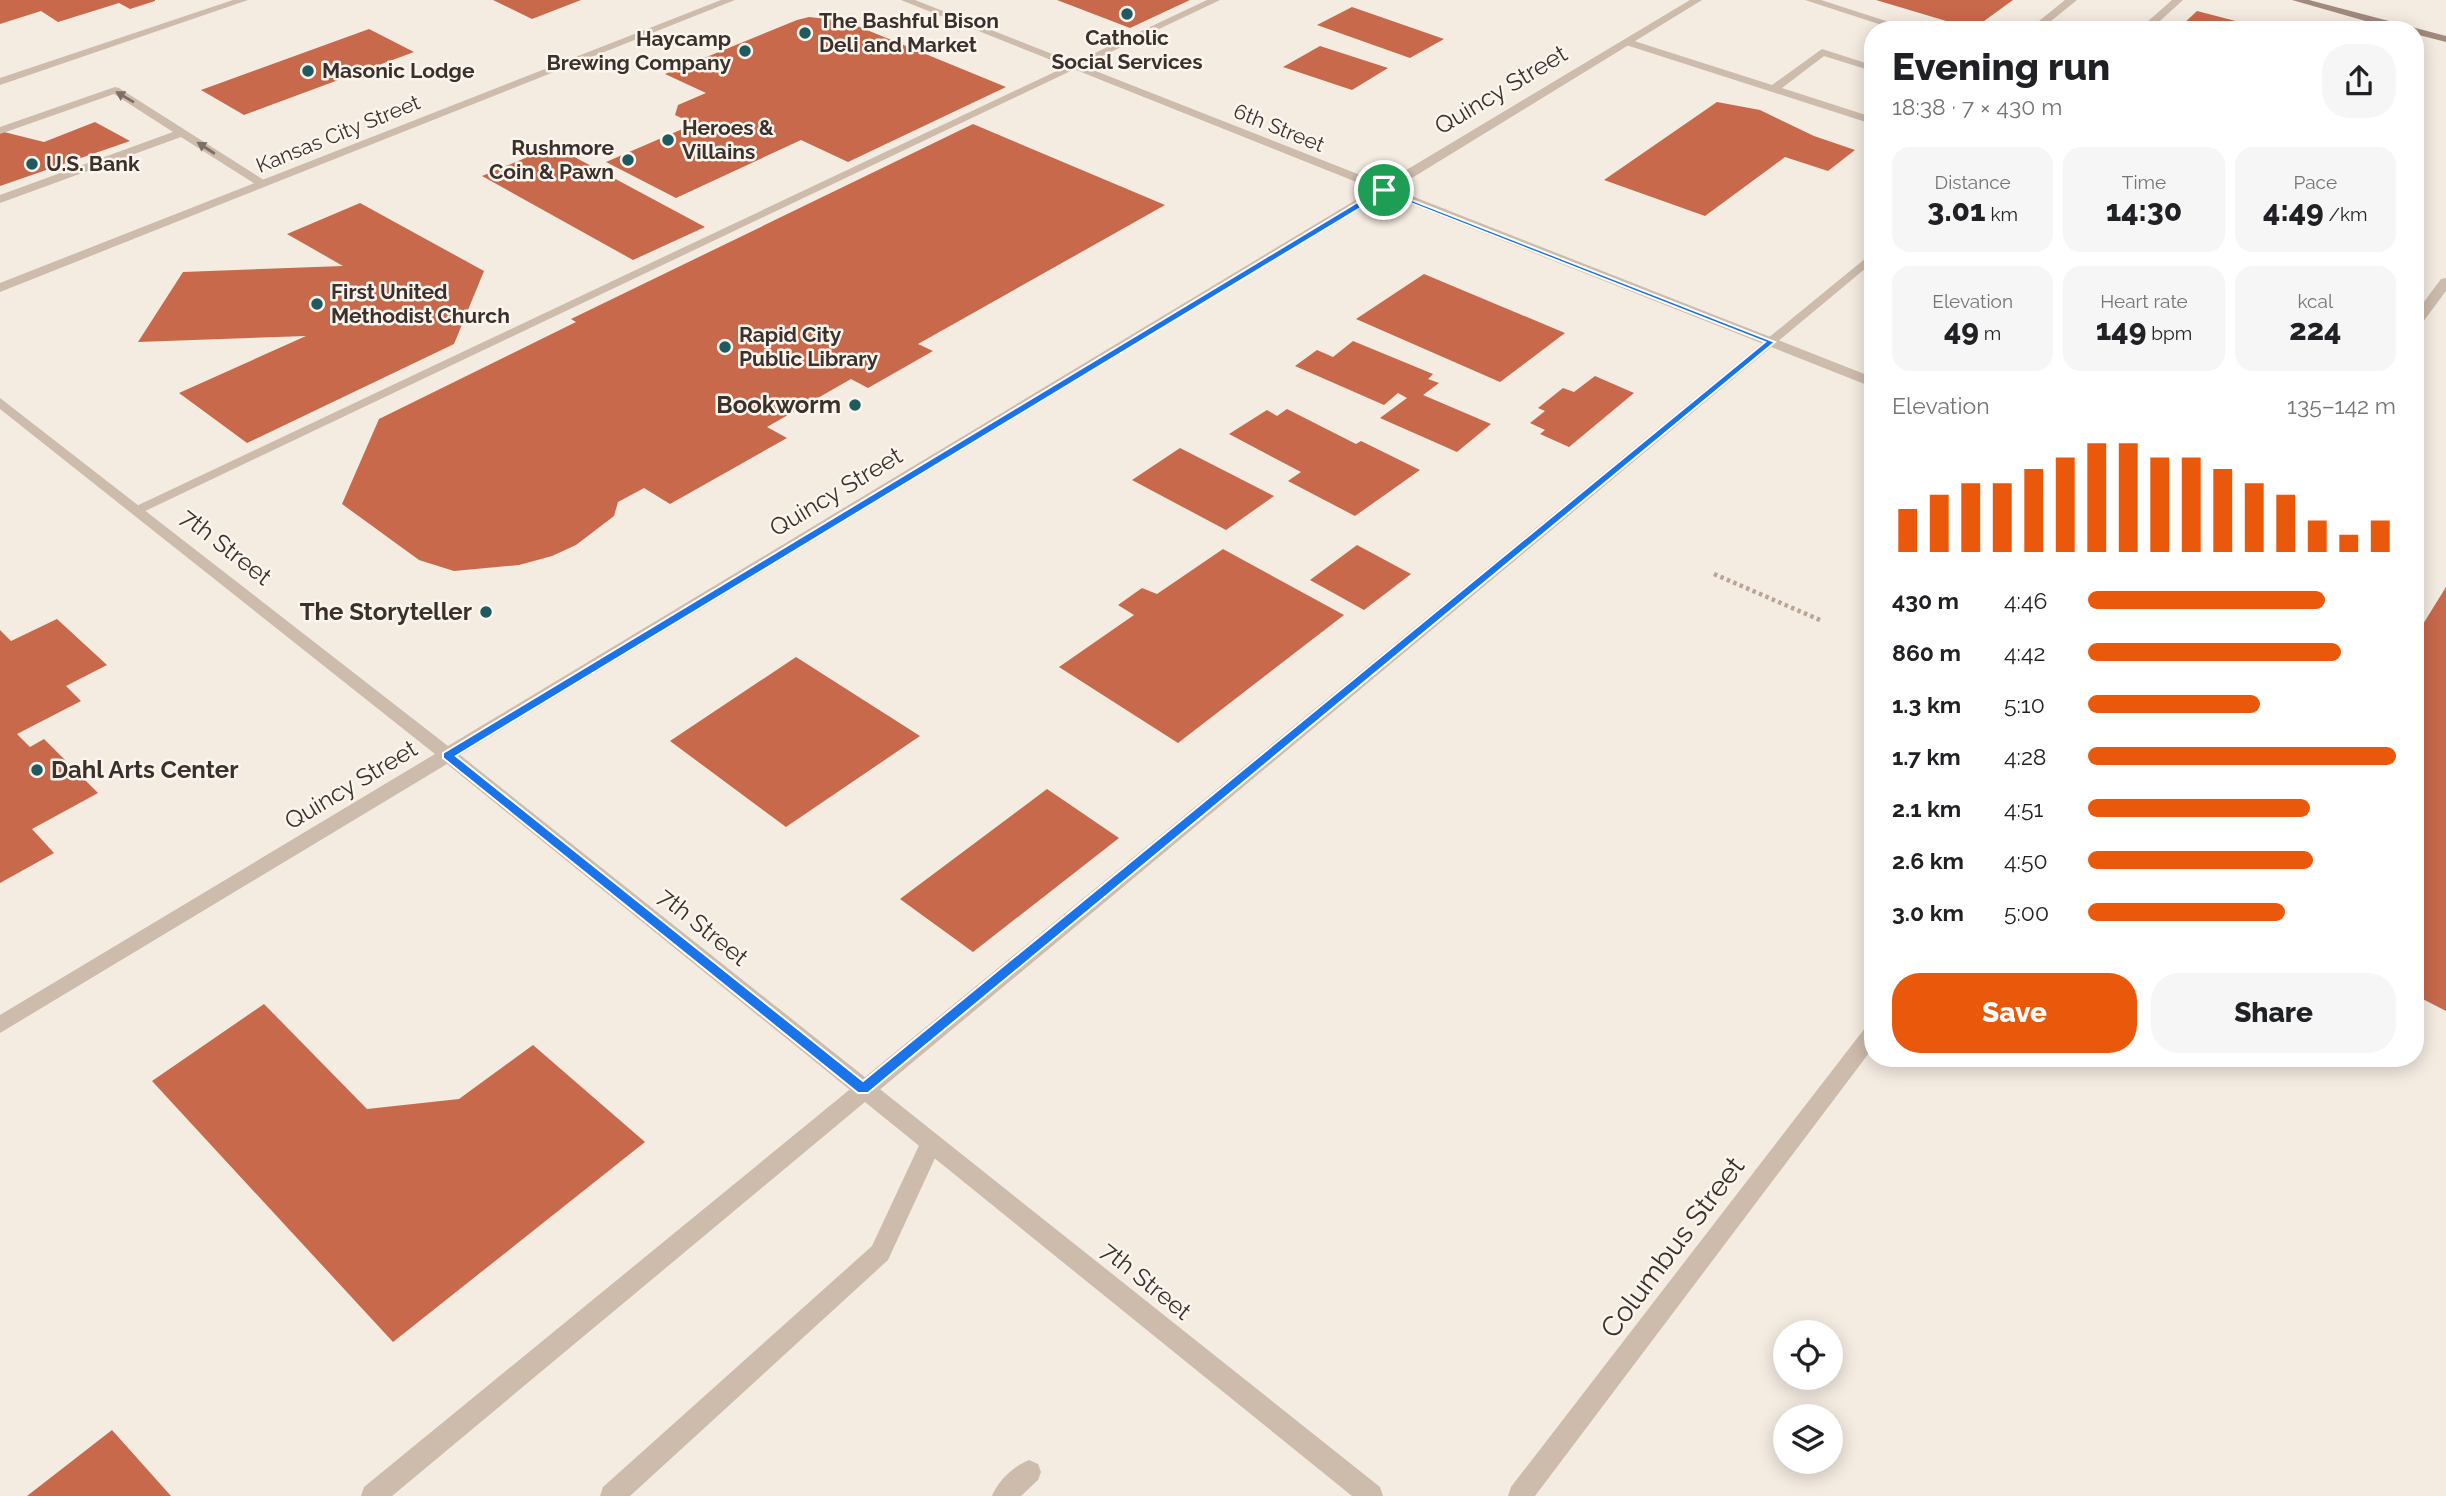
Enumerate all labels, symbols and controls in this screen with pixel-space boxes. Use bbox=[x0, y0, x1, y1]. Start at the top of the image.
marker: Catholic Social Services bbox=[1119, 6, 1135, 22]
place label: The Bashful Bison Deli and Market bbox=[819, 8, 999, 57]
marker: The Bashful Bison Deli and Market bbox=[797, 25, 813, 41]
place label: Catholic Social Services bbox=[1051, 25, 1203, 74]
place label: Haycamp Brewing Company bbox=[546, 26, 731, 75]
street label: Quincy Street bbox=[1429, 39, 1572, 140]
marker: Haycamp Brewing Company bbox=[737, 43, 753, 59]
text: Evening run bbox=[1892, 44, 2110, 89]
button: share bbox=[2322, 44, 2396, 118]
place label: Masonic Lodge bbox=[322, 58, 475, 83]
marker: Masonic Lodge bbox=[300, 63, 316, 79]
street label: Kansas City Street bbox=[252, 89, 423, 178]
one-way arrow bbox=[115, 91, 134, 103]
text: 18:38 · 7 × 430 m bbox=[1892, 93, 2062, 120]
street label: 6th Street bbox=[1230, 98, 1328, 157]
place label: Heroes & Villains bbox=[682, 115, 774, 164]
marker: Heroes & Villains bbox=[660, 132, 676, 148]
place label: Rushmore Coin & Pawn bbox=[489, 135, 614, 184]
one-way arrow bbox=[196, 142, 215, 155]
place label: U.S. Bank bbox=[46, 151, 140, 176]
marker: Rushmore Coin & Pawn bbox=[620, 152, 636, 168]
marker: U.S. Bank bbox=[24, 156, 40, 172]
pin bbox=[1354, 160, 1414, 220]
icon: arrive bbox=[1365, 171, 1403, 209]
text: Distance bbox=[1935, 171, 2011, 193]
text: Time bbox=[2122, 171, 2166, 193]
text: Pace bbox=[2294, 171, 2337, 193]
text: 3.01 bbox=[1927, 193, 1986, 228]
text: 14:30 bbox=[2106, 193, 2182, 228]
text: 4:49 bbox=[2263, 193, 2324, 228]
text: km bbox=[1986, 203, 2018, 225]
text: /km bbox=[2324, 203, 2368, 225]
place label: First United Methodist Church bbox=[331, 279, 510, 328]
text: Elevation bbox=[1932, 290, 2013, 312]
text: Heart rate bbox=[2100, 290, 2188, 312]
text: kcal bbox=[2298, 290, 2333, 312]
marker: First United Methodist Church bbox=[309, 296, 325, 312]
text: 49 bbox=[1944, 312, 1979, 347]
text: 149 bbox=[2096, 312, 2146, 347]
text: 224 bbox=[2289, 312, 2341, 347]
place label: Rapid City Public Library bbox=[739, 322, 878, 371]
text: m bbox=[1979, 322, 2001, 344]
text: bpm bbox=[2146, 322, 2192, 344]
marker: Rapid City Public Library bbox=[717, 339, 733, 355]
place label: Bookworm bbox=[716, 390, 841, 419]
text: Elevation bbox=[1892, 392, 1990, 419]
text: 135–142 m bbox=[2287, 392, 2396, 419]
marker: Bookworm bbox=[847, 397, 863, 413]
street label: Quincy Street bbox=[764, 441, 907, 542]
street label: 7th Street bbox=[175, 502, 278, 591]
text: 430 m bbox=[1892, 587, 1959, 614]
text: 4:46 bbox=[2004, 587, 2047, 614]
place label: The Storyteller bbox=[300, 597, 472, 626]
marker: The Storyteller bbox=[478, 604, 494, 620]
text: 860 m bbox=[1892, 639, 1961, 666]
text: 4:42 bbox=[2004, 639, 2045, 666]
text: 1.3 km bbox=[1892, 691, 1961, 718]
text: 5:10 bbox=[2004, 691, 2045, 718]
street label: Quincy Street bbox=[279, 734, 422, 835]
text: 1.7 km bbox=[1892, 743, 1961, 770]
text: 4:28 bbox=[2004, 743, 2047, 770]
place label: Dahl Arts Center bbox=[51, 755, 238, 784]
marker: Dahl Arts Center bbox=[29, 762, 45, 778]
text: 2.1 km bbox=[1892, 795, 1961, 822]
text: 4:51 bbox=[2004, 795, 2043, 822]
text: 2.6 km bbox=[1892, 847, 1964, 874]
text: 4:50 bbox=[2004, 847, 2048, 874]
street label: 7th Street bbox=[652, 882, 754, 972]
text: 3.0 km bbox=[1892, 899, 1964, 926]
text: 5:00 bbox=[2004, 899, 2049, 926]
button: Save bbox=[1892, 973, 2137, 1053]
button: Share bbox=[2151, 973, 2396, 1053]
street label: Columbus Street bbox=[1594, 1150, 1752, 1344]
street label: 7th Street bbox=[1095, 1236, 1197, 1326]
map controls bbox=[1773, 1320, 1843, 1474]
button: locate bbox=[1773, 1320, 1843, 1390]
button: layers bbox=[1773, 1404, 1843, 1474]

